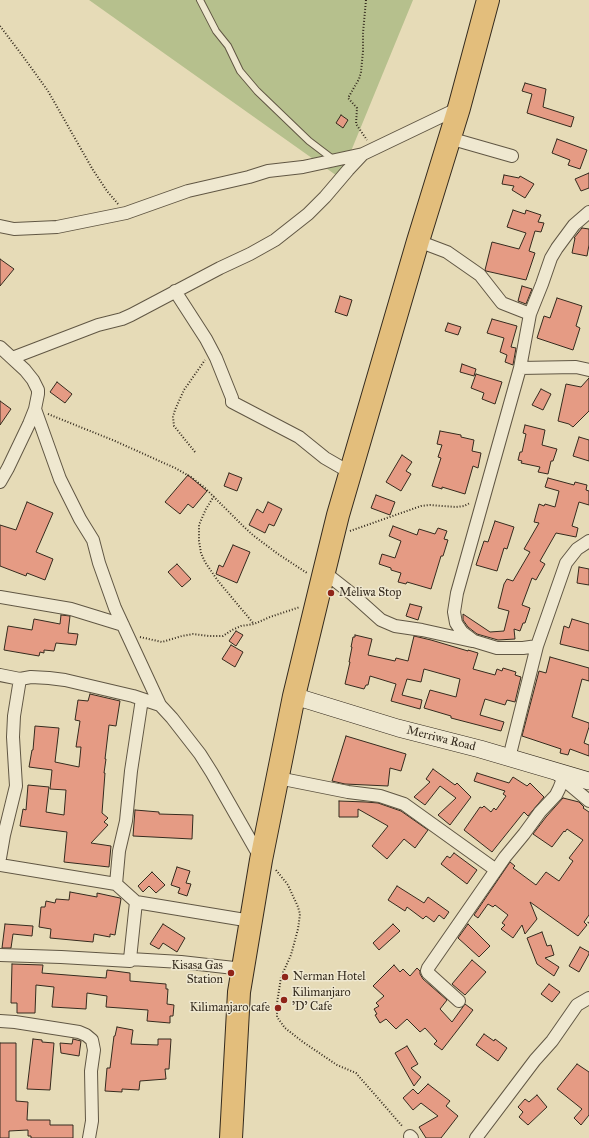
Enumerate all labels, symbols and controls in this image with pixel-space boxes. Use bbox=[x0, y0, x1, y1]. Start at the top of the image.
place label: Meliwa Stop bbox=[339, 586, 401, 600]
marker: Meliwa Stop bbox=[326, 588, 336, 598]
street label: Merriwa Road bbox=[405, 723, 477, 755]
place label: Kisasa Gas Station bbox=[171, 959, 223, 987]
marker: Kisasa Gas Station bbox=[226, 968, 236, 978]
place label: Nerman Hotel bbox=[293, 970, 366, 984]
marker: Nerman Hotel bbox=[280, 972, 290, 982]
place label: Kilimanjaro 'D' Cafe bbox=[292, 986, 351, 1014]
marker: Kilimanjaro 'D' Cafe bbox=[279, 995, 289, 1005]
place label: Kilimanjaro cafe bbox=[190, 1001, 270, 1015]
marker: Kilimanjaro cafe bbox=[273, 1003, 283, 1013]

